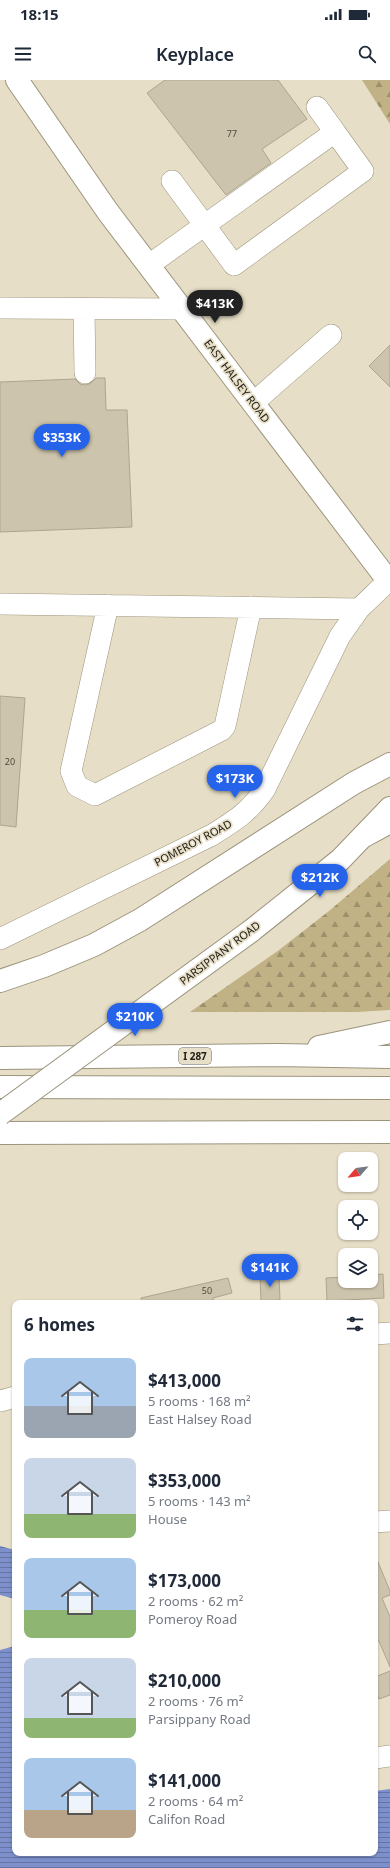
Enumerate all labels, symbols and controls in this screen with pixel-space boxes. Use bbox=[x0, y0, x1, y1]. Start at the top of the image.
text: 18:15 bbox=[20, 4, 59, 24]
text: Keyplace bbox=[156, 42, 234, 66]
icon: menu bbox=[12, 43, 34, 65]
icon: search bbox=[356, 43, 378, 65]
house number: 77 bbox=[227, 127, 237, 140]
pin: $413K bbox=[187, 290, 243, 324]
text: $413K bbox=[196, 294, 234, 312]
street label: EAST HALSEY ROAD bbox=[201, 336, 274, 425]
pin: $353K bbox=[34, 424, 90, 458]
text: $353K bbox=[43, 428, 81, 446]
house number: 20 bbox=[5, 755, 15, 768]
pin: $173K bbox=[207, 765, 263, 799]
text: $173K bbox=[216, 769, 254, 787]
street label: POMEROY ROAD bbox=[151, 816, 234, 869]
pin: $212K bbox=[292, 864, 348, 898]
text: $212K bbox=[301, 868, 339, 886]
street label: PARSIPPANY ROAD bbox=[176, 917, 263, 988]
pin: $210K bbox=[107, 1003, 163, 1037]
text: $210K bbox=[116, 1007, 154, 1025]
road number: I 287 bbox=[179, 1048, 211, 1064]
north arrow bbox=[338, 1152, 378, 1192]
map controls bbox=[338, 1152, 378, 1288]
button: locate bbox=[338, 1200, 378, 1240]
button: layers bbox=[338, 1248, 378, 1288]
pin: $141K bbox=[242, 1254, 298, 1288]
text: $141K bbox=[251, 1258, 289, 1276]
house number: 50 bbox=[202, 1284, 212, 1297]
text: 6 homes bbox=[24, 1313, 95, 1336]
icon: filters bbox=[344, 1313, 366, 1335]
text: $413,000 bbox=[148, 1369, 221, 1392]
icon: home bbox=[56, 1374, 104, 1422]
text: 5 rooms · 168 m² bbox=[148, 1392, 251, 1410]
text: East Halsey Road bbox=[148, 1410, 252, 1428]
text: $353,000 bbox=[148, 1469, 221, 1492]
icon: home bbox=[56, 1474, 104, 1522]
text: 5 rooms · 143 m² bbox=[148, 1492, 251, 1510]
text: House bbox=[148, 1510, 187, 1528]
text: $173,000 bbox=[148, 1569, 221, 1592]
icon: home bbox=[56, 1574, 104, 1622]
text: 2 rooms · 62 m² bbox=[148, 1592, 243, 1610]
text: Pomeroy Road bbox=[148, 1610, 237, 1628]
text: $210,000 bbox=[148, 1669, 221, 1692]
icon: home bbox=[56, 1674, 104, 1722]
text: 2 rooms · 76 m² bbox=[148, 1692, 243, 1710]
text: Parsippany Road bbox=[148, 1710, 251, 1728]
text: $141,000 bbox=[148, 1769, 221, 1792]
icon: home bbox=[56, 1774, 104, 1822]
text: 2 rooms · 64 m² bbox=[148, 1792, 243, 1810]
text: Califon Road bbox=[148, 1810, 225, 1828]

